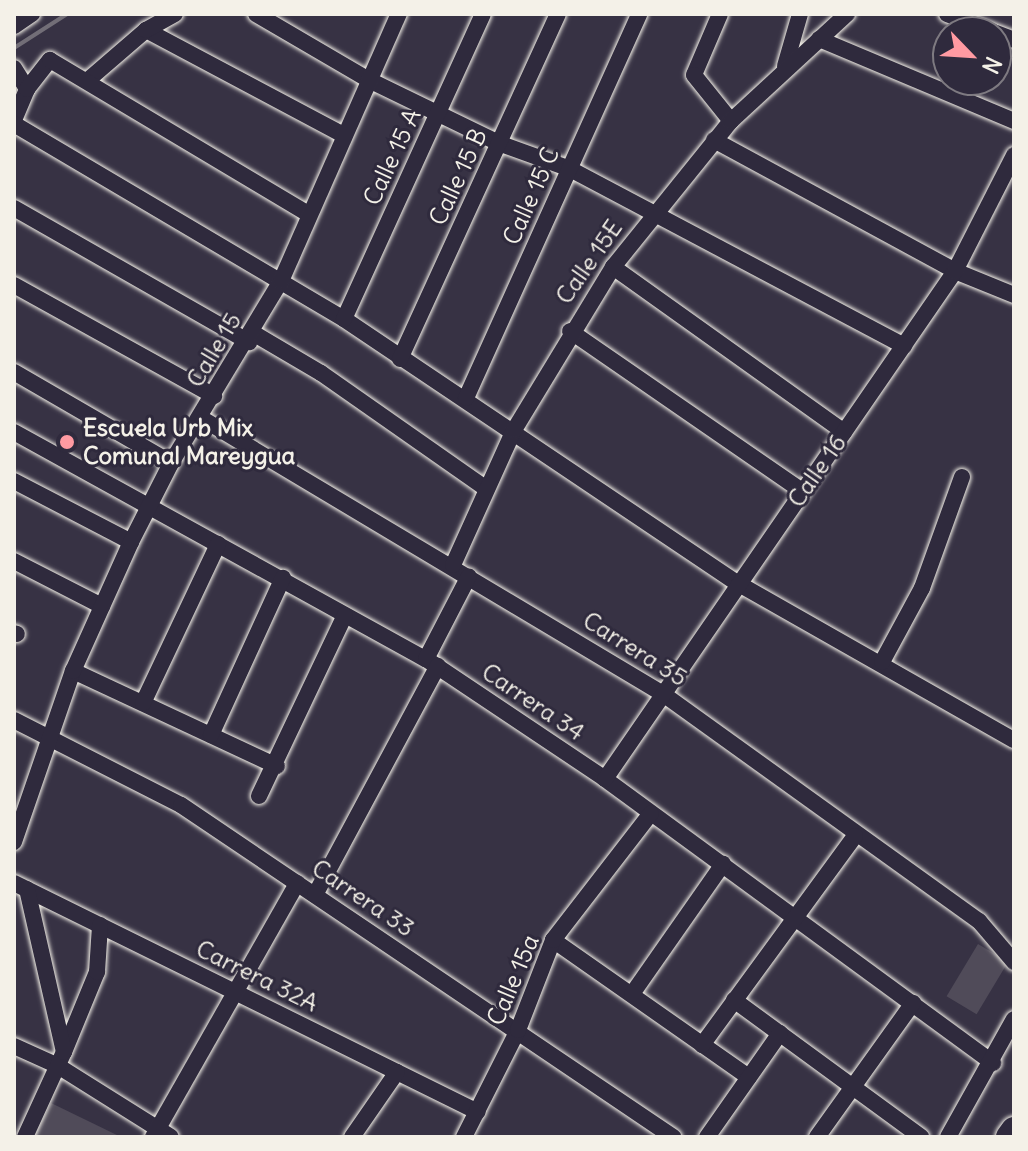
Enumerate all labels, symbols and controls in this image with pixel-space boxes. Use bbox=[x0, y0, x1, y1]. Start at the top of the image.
north arrow bbox=[932, 16, 1012, 96]
text: N bbox=[976, 52, 1008, 78]
street label: Calle 15 A bbox=[357, 104, 427, 210]
street label: Calle 15 B bbox=[423, 124, 493, 230]
street label: Calle 15 C bbox=[497, 143, 565, 249]
street label: Calle 15E bbox=[550, 214, 628, 310]
street label: Calle 15 bbox=[181, 307, 247, 393]
place label: Escuela Urb Mix Comunal Mareygua bbox=[83, 414, 295, 470]
street label: Calle 16 bbox=[782, 429, 852, 513]
marker: Escuela Urb Mix Comunal Mareygua bbox=[58, 433, 76, 451]
street label: Carrera 35 bbox=[578, 606, 692, 692]
street label: Carrera 34 bbox=[476, 657, 590, 747]
street label: Carrera 33 bbox=[306, 853, 420, 943]
street label: Calle 15a bbox=[481, 930, 545, 1030]
street label: Carrera 32A bbox=[191, 934, 323, 1018]

